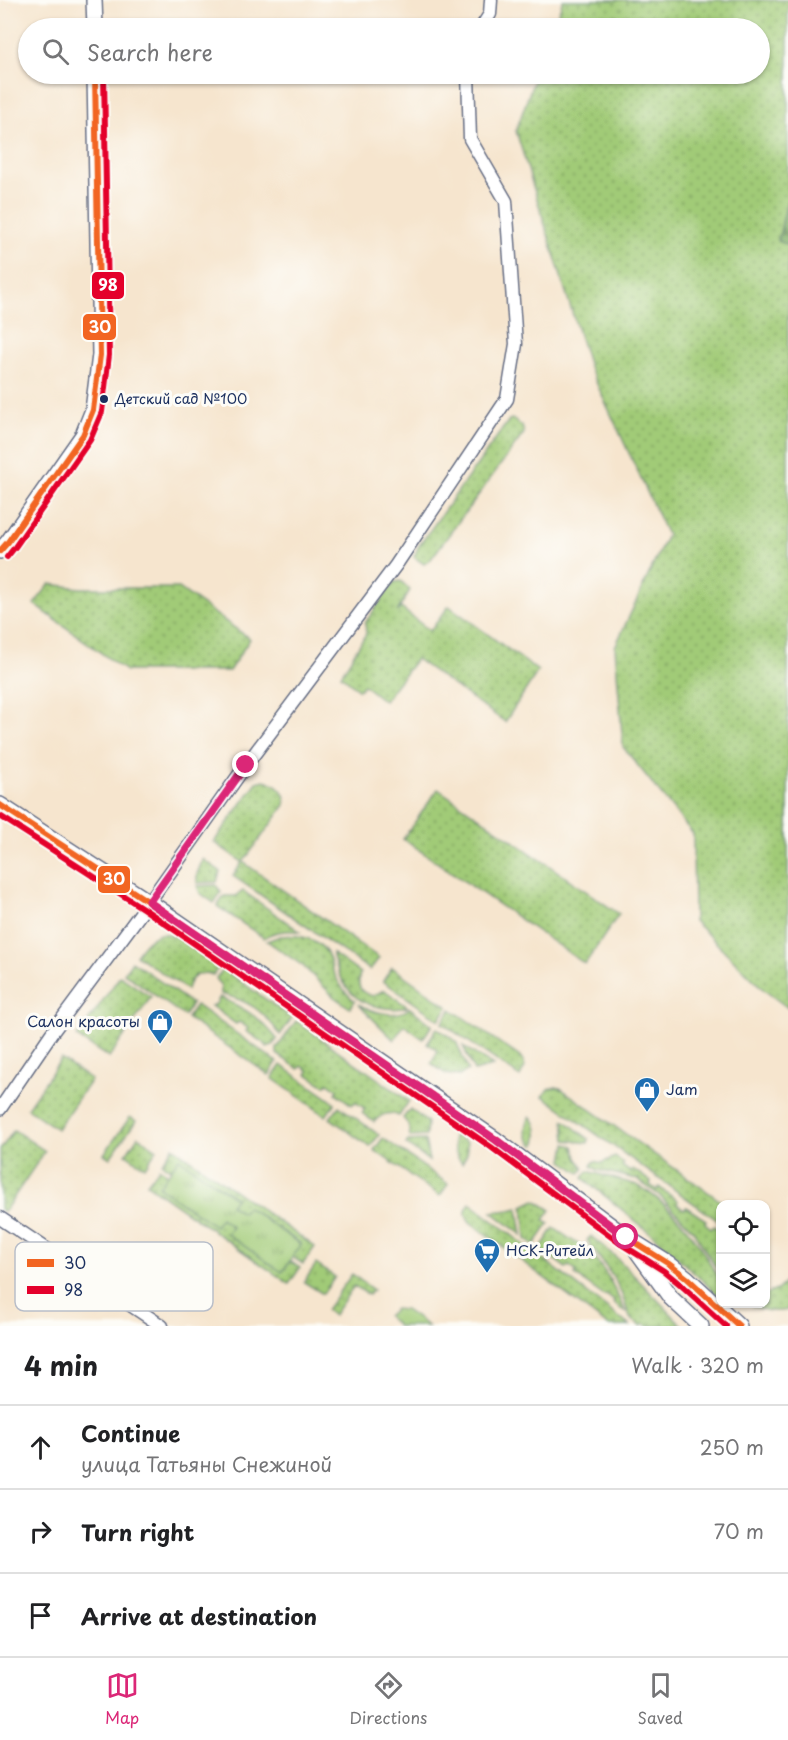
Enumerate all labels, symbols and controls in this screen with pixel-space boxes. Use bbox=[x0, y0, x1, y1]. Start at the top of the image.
search box bbox=[18, 18, 770, 84]
icon: search bbox=[39, 35, 72, 68]
text: Search here bbox=[87, 35, 213, 68]
line badge: 98 bbox=[91, 271, 125, 300]
text: 98 bbox=[98, 272, 118, 296]
line badge: 30 bbox=[82, 313, 117, 341]
text: 30 bbox=[89, 314, 111, 338]
place label: Детский сад №100 bbox=[114, 388, 247, 409]
marker: Детский сад №100 bbox=[98, 393, 110, 405]
route end bbox=[232, 751, 258, 777]
line badge: 30 bbox=[97, 865, 131, 894]
text: 30 bbox=[103, 866, 125, 890]
shop icon: Салон красоты bbox=[145, 1007, 175, 1045]
place label: Салон красоты bbox=[27, 1009, 140, 1032]
shop icon: Jam bbox=[632, 1075, 662, 1113]
place label: Jam bbox=[666, 1077, 698, 1100]
map controls bbox=[716, 1200, 770, 1308]
button: locate bbox=[716, 1200, 770, 1254]
route start bbox=[612, 1223, 638, 1249]
supermarket icon: НСК-Ритейл bbox=[472, 1236, 502, 1274]
place label: НСК-Ритейл bbox=[506, 1238, 594, 1261]
legend bbox=[15, 1242, 213, 1311]
text: 30 bbox=[64, 1250, 86, 1274]
button: layers bbox=[716, 1254, 770, 1308]
text: 98 bbox=[64, 1277, 83, 1301]
text: 4 min bbox=[24, 1346, 98, 1385]
text: Walk · 320 m bbox=[631, 1350, 764, 1380]
text: Continue bbox=[81, 1416, 180, 1449]
icon: ahead bbox=[24, 1431, 57, 1464]
text: 250 m bbox=[700, 1432, 764, 1462]
text: улица Татьяны Снежиной bbox=[81, 1449, 332, 1479]
icon: right bbox=[24, 1515, 57, 1548]
text: Turn right bbox=[81, 1515, 194, 1548]
text: 70 m bbox=[714, 1516, 764, 1546]
icon: arrive bbox=[24, 1599, 57, 1632]
text: Arrive at destination bbox=[81, 1599, 317, 1632]
tab: Map bbox=[105, 1669, 139, 1729]
tab: Directions bbox=[349, 1669, 427, 1729]
tab: Saved bbox=[637, 1669, 683, 1729]

